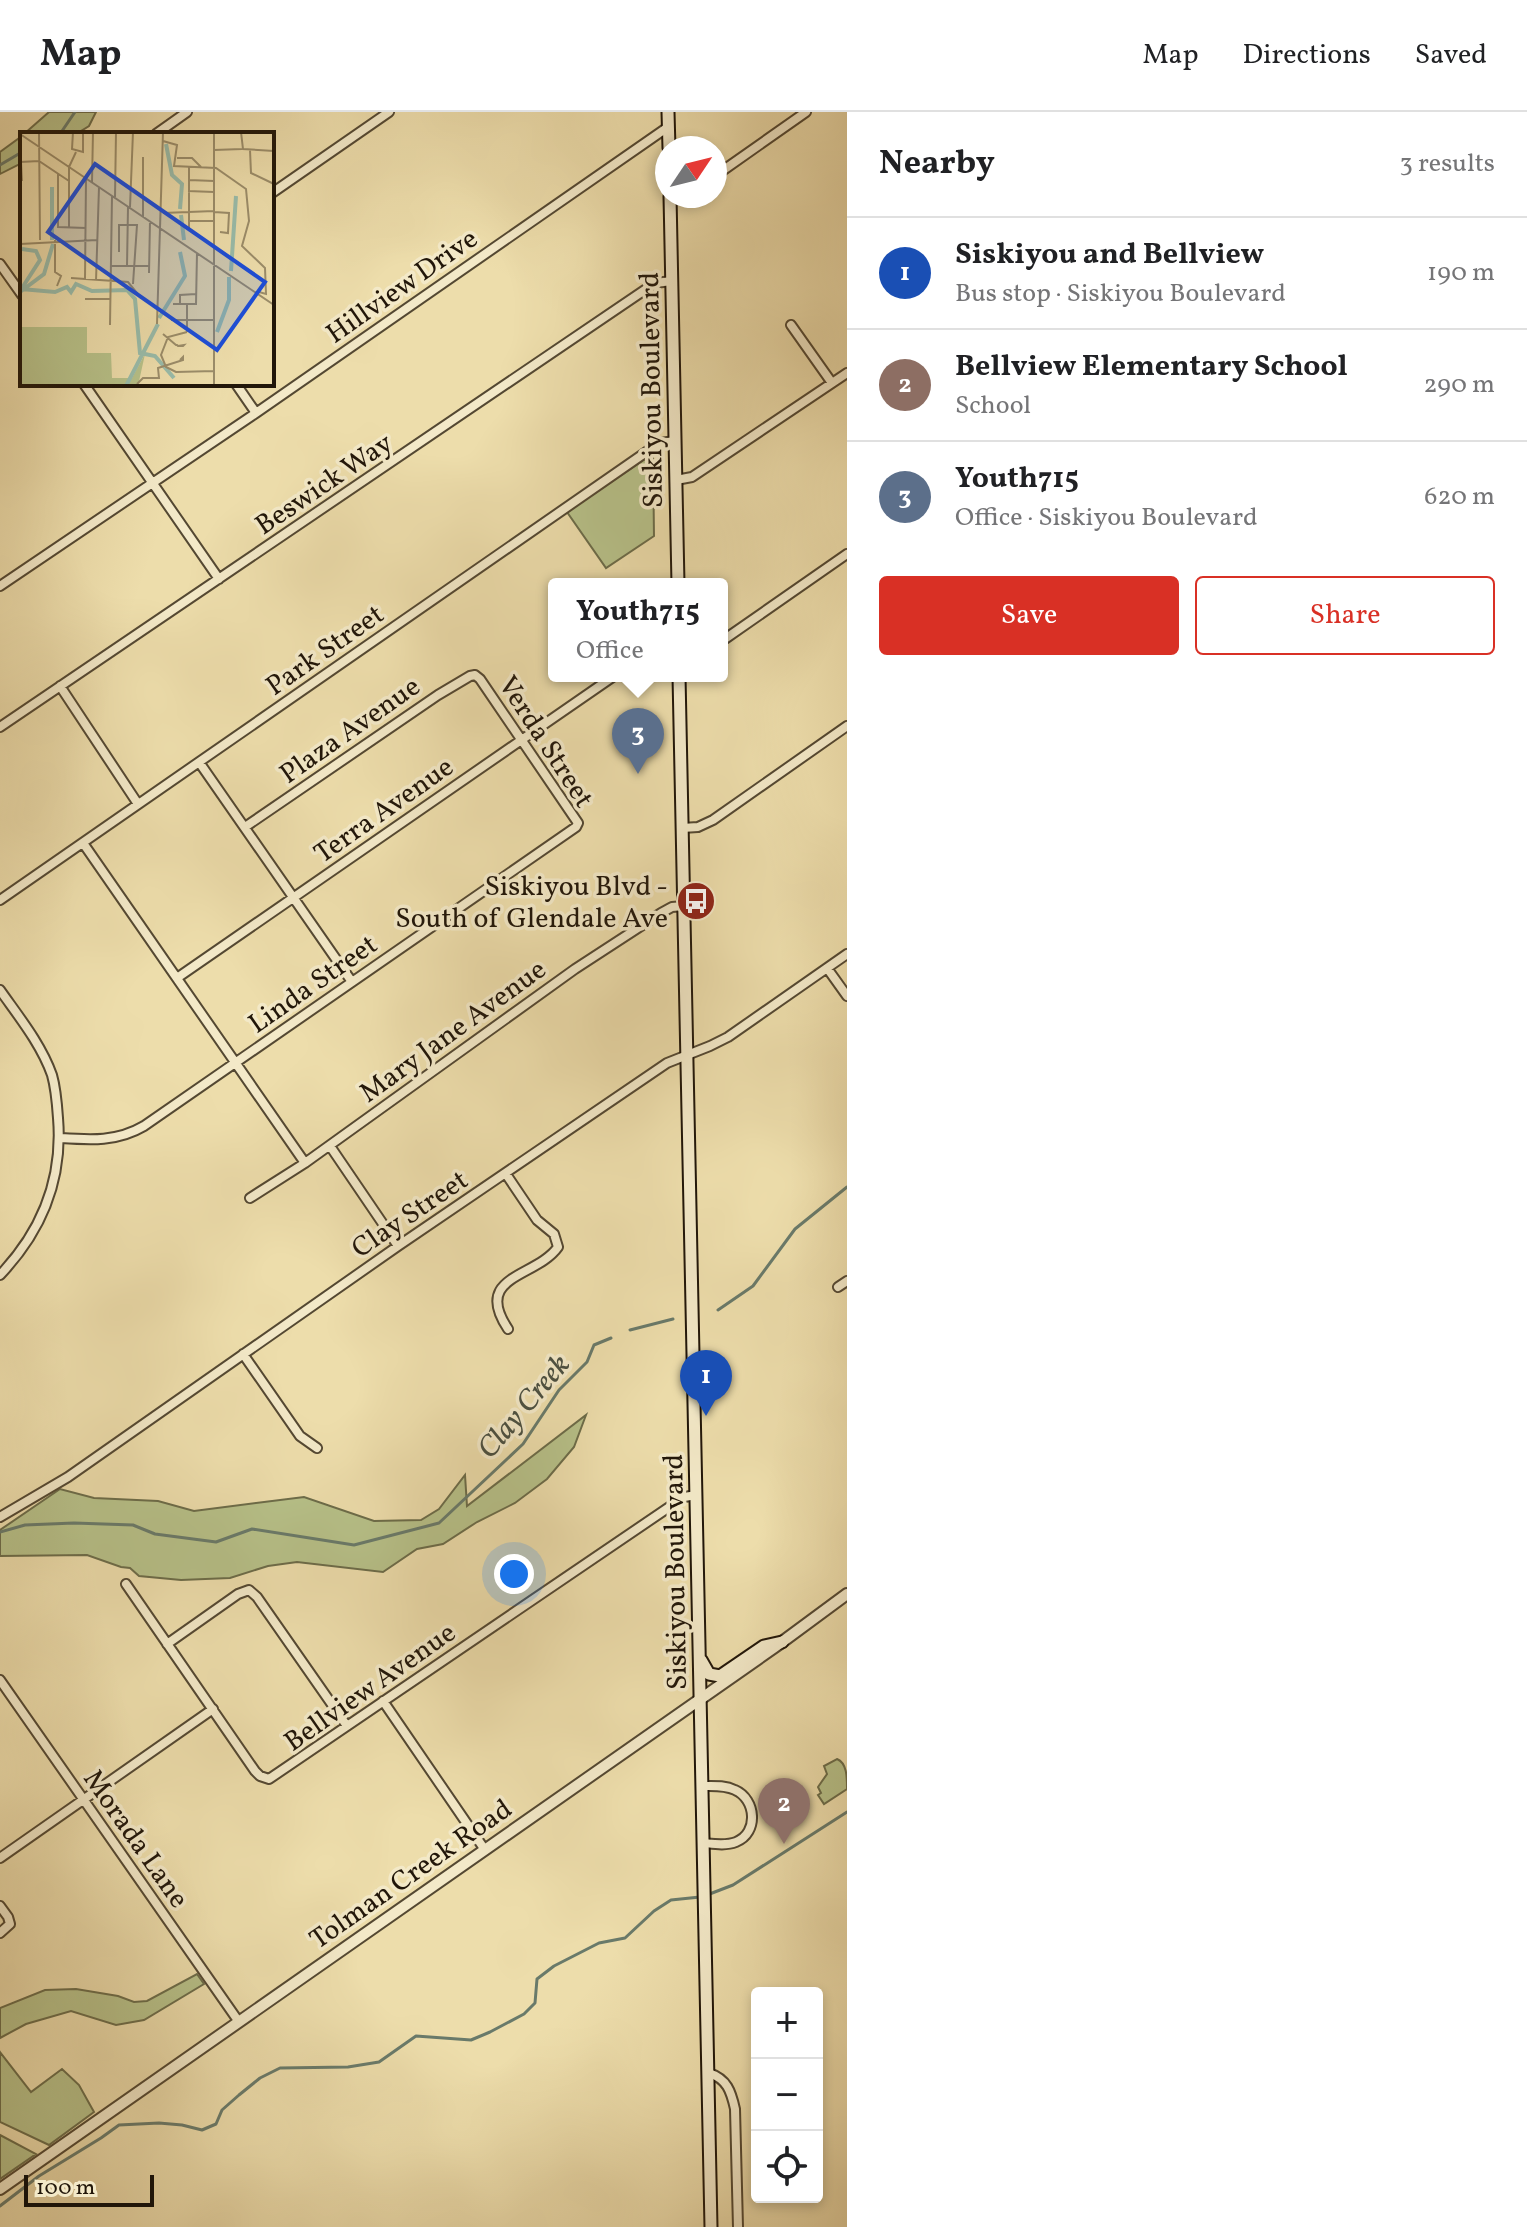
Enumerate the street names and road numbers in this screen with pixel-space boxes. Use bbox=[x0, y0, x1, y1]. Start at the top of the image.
street label: Hillview Drive bbox=[319, 220, 486, 354]
street label: Siskiyou Boulevard bbox=[631, 271, 674, 509]
street label: Beswick Way bbox=[248, 425, 401, 546]
street label: Park Street bbox=[258, 596, 392, 706]
street label: Plaza Avenue bbox=[272, 668, 429, 794]
street label: Verda Street bbox=[488, 669, 602, 816]
street label: Terra Avenue bbox=[307, 749, 462, 874]
street label: Linda Street bbox=[241, 926, 386, 1044]
street label: Mary Jane Avenue bbox=[352, 951, 555, 1113]
street label: Clay Street bbox=[344, 1162, 476, 1268]
street label: Siskiyou Boulevard bbox=[655, 1453, 698, 1691]
street label: Bellview Avenue bbox=[277, 1614, 464, 1762]
street label: Morada Lane bbox=[73, 1762, 197, 1917]
street label: Tolman Creek Road bbox=[302, 1791, 521, 1960]

